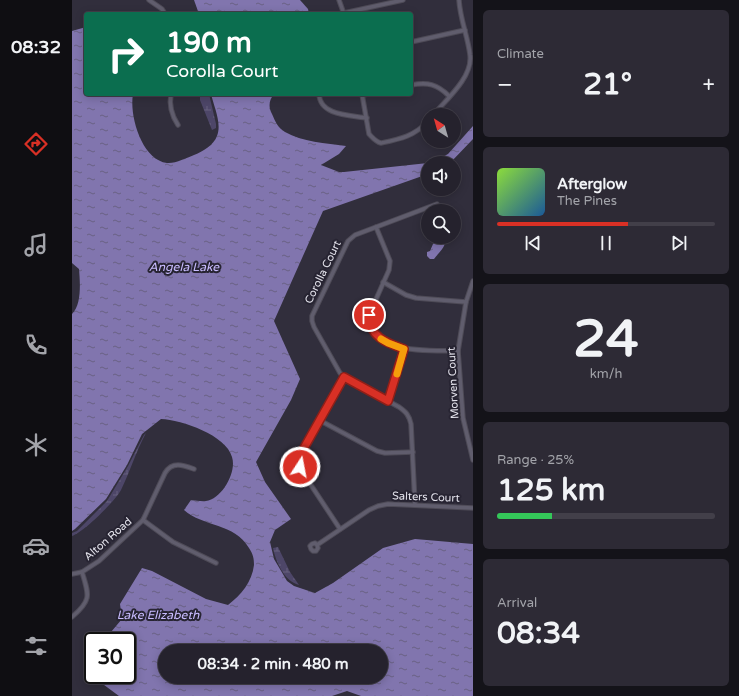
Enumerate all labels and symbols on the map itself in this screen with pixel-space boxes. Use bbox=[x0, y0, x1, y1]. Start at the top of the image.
north arrow bbox=[421, 108, 461, 148]
street label: Corolla Court bbox=[302, 238, 344, 306]
water label: Angela Lake bbox=[149, 260, 220, 274]
pin bbox=[352, 298, 386, 332]
street label: Morven Court bbox=[445, 347, 461, 419]
position arrow bbox=[279, 446, 321, 488]
street label: Salters Court bbox=[392, 489, 460, 505]
street label: Alton Road bbox=[82, 515, 135, 563]
water label: Lake Elizabeth bbox=[117, 608, 200, 622]
speed limit sign: 30 bbox=[84, 632, 136, 684]

